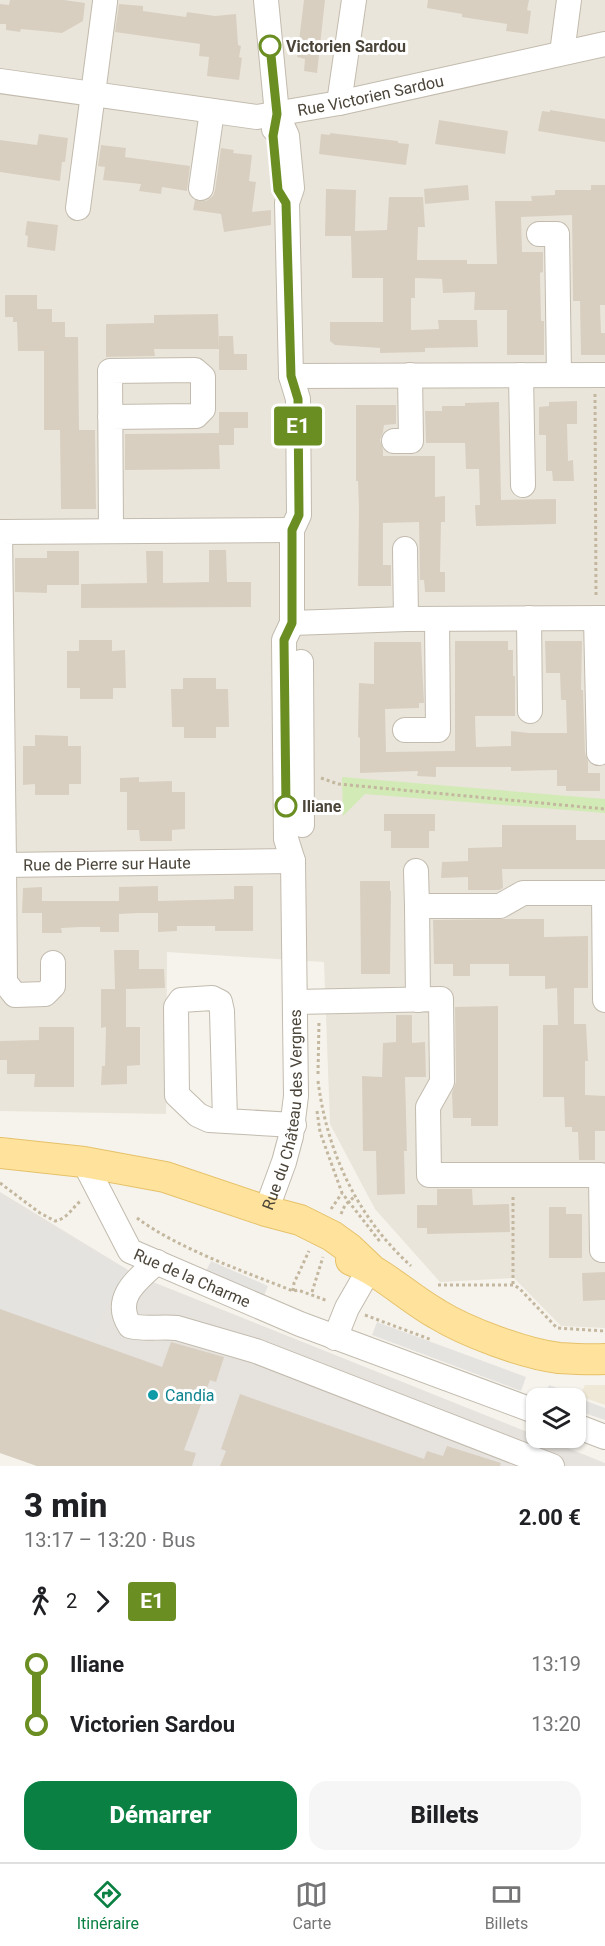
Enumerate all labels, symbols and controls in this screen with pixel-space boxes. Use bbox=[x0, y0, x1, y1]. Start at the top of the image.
marker: Victorien Sardou bbox=[259, 35, 281, 57]
place label: Victorien Sardou bbox=[286, 37, 406, 56]
street label: Rue Victorien Sardou bbox=[296, 71, 445, 120]
line badge: E1 bbox=[271, 406, 325, 446]
text: E1 bbox=[286, 414, 310, 438]
marker: Iliane bbox=[275, 795, 297, 817]
place label: Iliane bbox=[302, 797, 342, 816]
street label: Rue de Pierre sur Haute bbox=[23, 853, 191, 875]
street label: Rue du Château des Vergnes bbox=[258, 1009, 306, 1213]
street label: Rue de la Charme bbox=[131, 1245, 253, 1312]
place label: Candia bbox=[165, 1386, 215, 1405]
marker: Candia bbox=[146, 1388, 160, 1402]
map controls bbox=[526, 1388, 586, 1448]
button: layers bbox=[526, 1388, 586, 1448]
text: 3 min bbox=[24, 1486, 107, 1525]
text: 2.00 € bbox=[519, 1505, 581, 1530]
text: 13:17 – 13:20 · Bus bbox=[24, 1528, 196, 1552]
icon: walk bbox=[24, 1585, 57, 1618]
icon: forward bbox=[86, 1585, 119, 1618]
text: 2 bbox=[66, 1589, 77, 1613]
text: E1 bbox=[140, 1589, 164, 1613]
text: Iliane bbox=[70, 1652, 124, 1677]
text: 13:19 bbox=[531, 1652, 581, 1676]
text: Victorien Sardou bbox=[70, 1712, 235, 1737]
text: 13:20 bbox=[531, 1712, 581, 1736]
button: Démarrer bbox=[24, 1781, 297, 1850]
button: Billets bbox=[309, 1781, 581, 1850]
tab: Itinéraire bbox=[77, 1878, 139, 1933]
tab: Carte bbox=[292, 1878, 331, 1933]
tab: Billets bbox=[485, 1878, 528, 1933]

